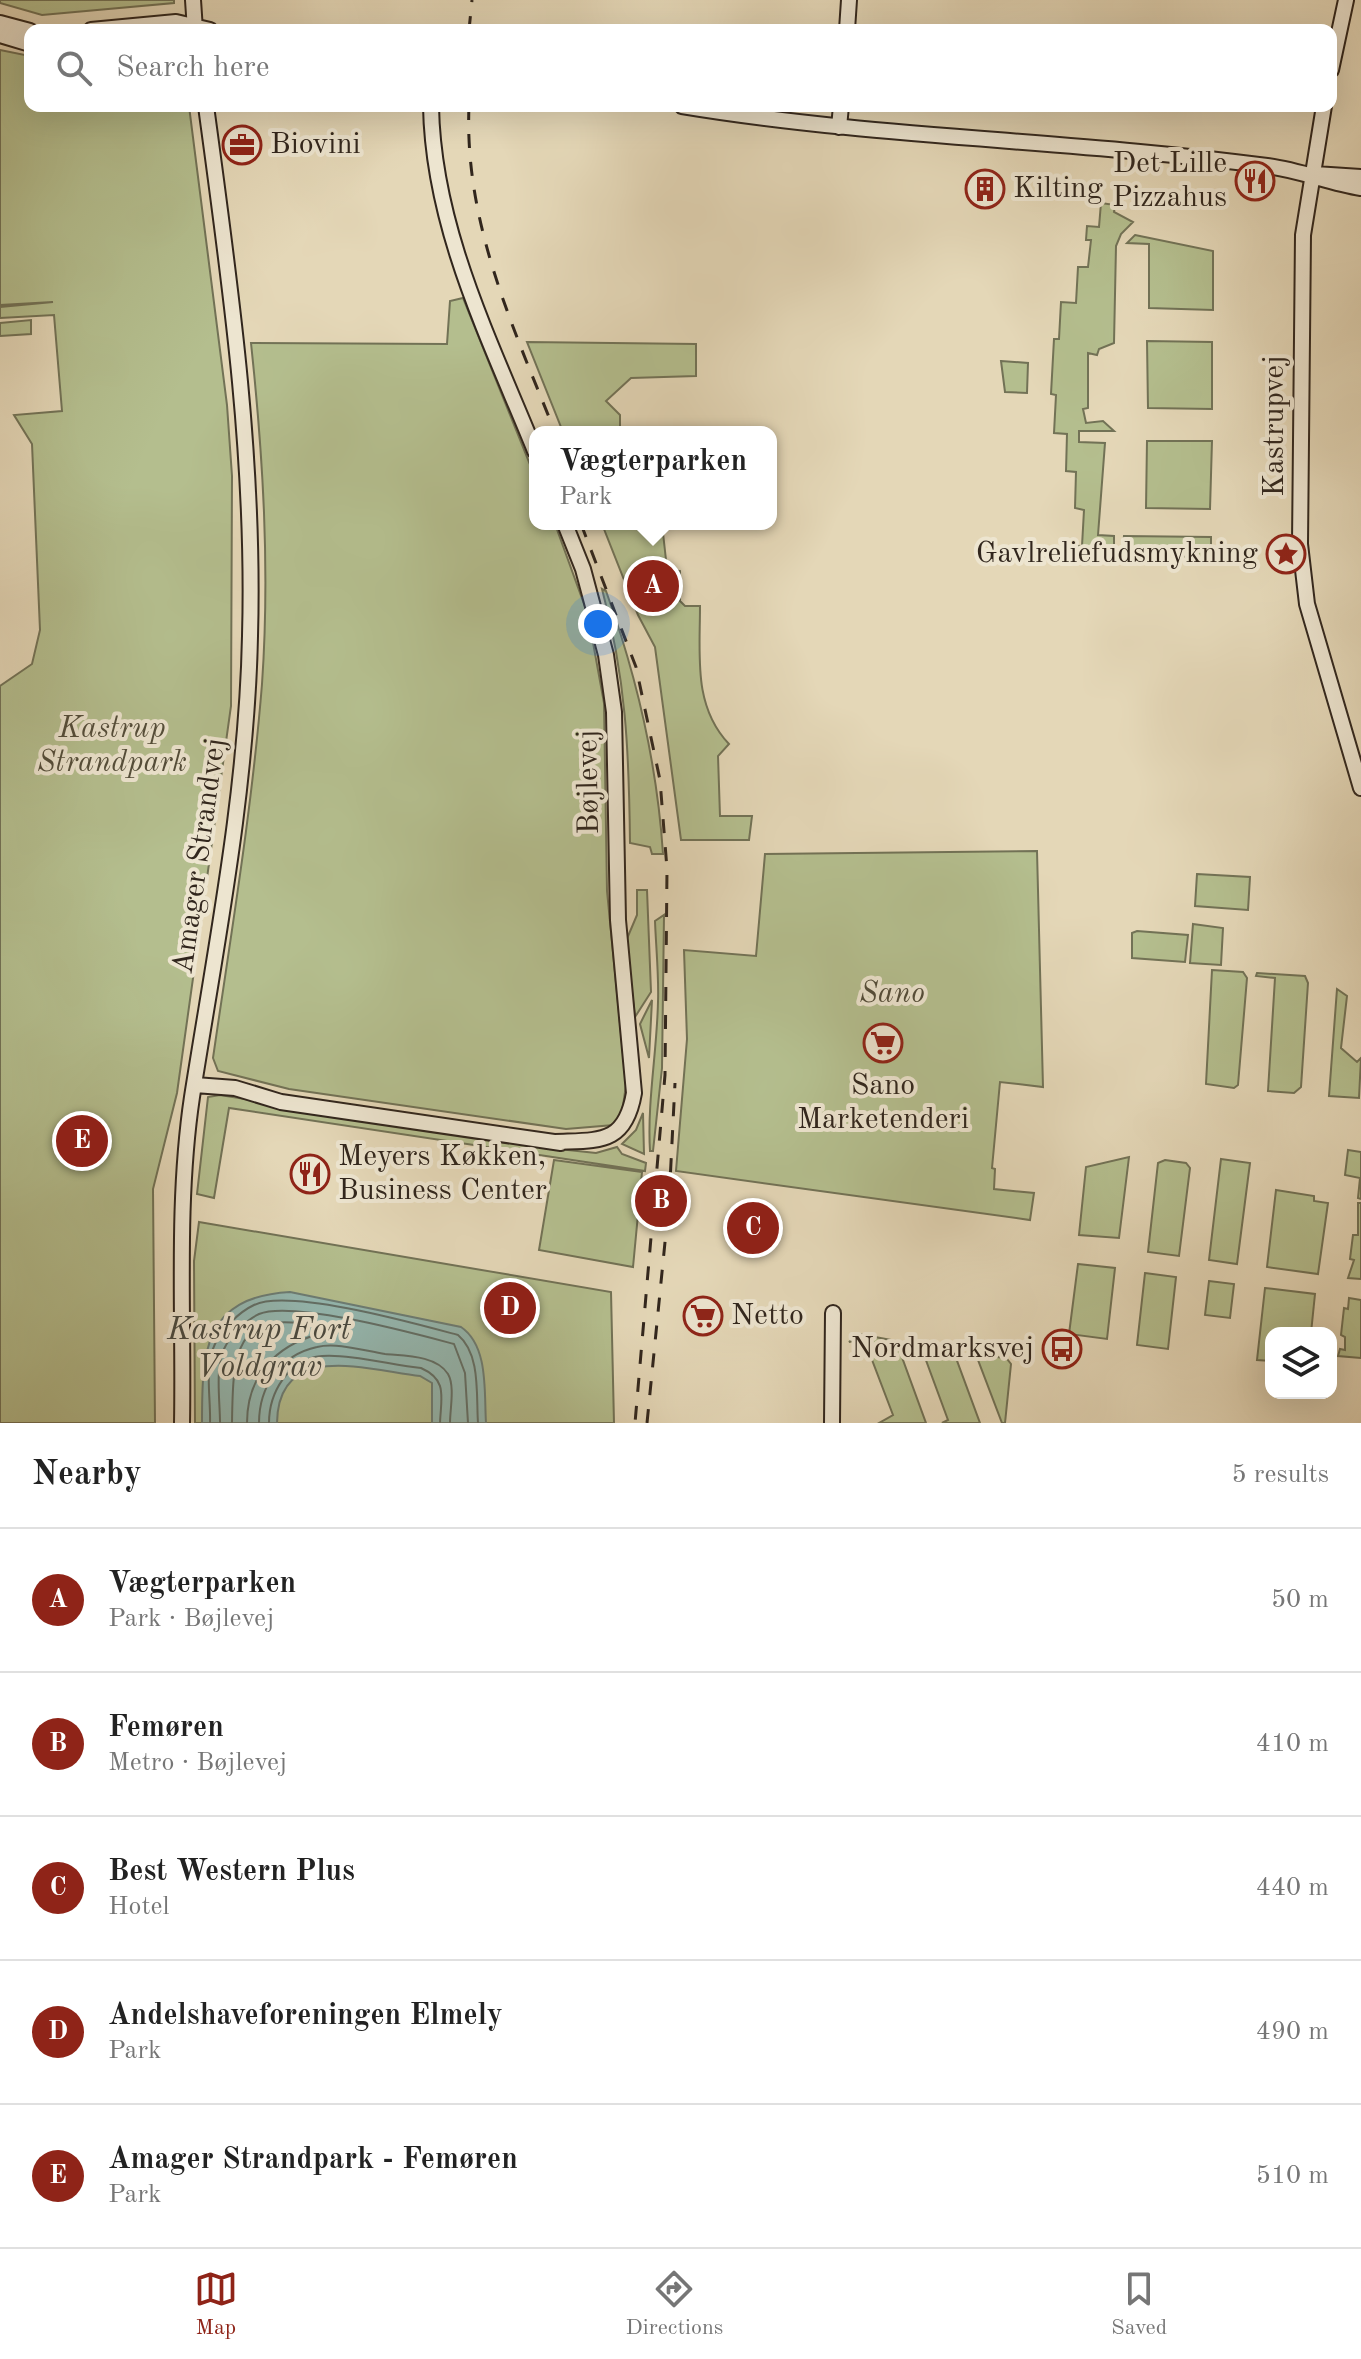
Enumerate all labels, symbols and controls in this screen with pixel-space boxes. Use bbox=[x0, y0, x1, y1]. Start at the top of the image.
search box bbox=[24, 24, 1337, 112]
icon: search bbox=[52, 46, 96, 90]
text: Search here bbox=[116, 53, 270, 83]
office icon: Biovini bbox=[221, 124, 263, 166]
place label: Biovini bbox=[270, 130, 361, 160]
place label: Det Lille Pizzahus bbox=[1112, 149, 1227, 213]
restaurant icon: Det Lille Pizzahus bbox=[1234, 160, 1276, 202]
building icon: Kilting bbox=[964, 168, 1006, 210]
place label: Kilting bbox=[1013, 174, 1103, 204]
street label: Kastrupvej bbox=[1260, 355, 1290, 497]
popup bbox=[529, 426, 777, 530]
text: Vægterparken bbox=[559, 447, 747, 477]
text: Park bbox=[559, 484, 612, 510]
place icon: Gavlreliefudsmykning bbox=[1265, 533, 1307, 575]
place label: Gavlreliefudsmykning bbox=[976, 539, 1258, 569]
pin: A bbox=[627, 556, 679, 616]
your location bbox=[578, 604, 618, 644]
park label: Kastrup Strandpark bbox=[37, 714, 187, 778]
street label: Bøjlevej bbox=[573, 729, 605, 835]
street label: Amager Strandvej bbox=[169, 736, 231, 976]
park label: Sano bbox=[859, 979, 925, 1009]
supermarket icon: Sano Marketenderi bbox=[862, 1022, 904, 1064]
place label: Sano Marketenderi bbox=[797, 1071, 969, 1135]
pin: E bbox=[56, 1111, 108, 1171]
place label: Meyers Køkken, Business Center bbox=[338, 1142, 547, 1206]
restaurant icon: Meyers Køkken, Business Center bbox=[289, 1153, 331, 1195]
pin: B bbox=[635, 1171, 687, 1231]
pin: C bbox=[727, 1198, 779, 1258]
pin: D bbox=[484, 1278, 536, 1338]
supermarket icon: Netto bbox=[682, 1295, 724, 1337]
place label: Netto bbox=[731, 1301, 804, 1331]
water label: Kastrup Fort Voldgrav bbox=[166, 1315, 352, 1384]
map controls bbox=[1265, 1327, 1337, 1399]
button: layers bbox=[1265, 1327, 1337, 1399]
bus stop icon: Nordmarksvej bbox=[1041, 1328, 1083, 1370]
place label: Nordmarksvej bbox=[851, 1334, 1034, 1364]
text: Nearby bbox=[32, 1458, 142, 1492]
text: 5 results bbox=[1231, 1462, 1329, 1488]
text: Vægterparken bbox=[108, 1569, 296, 1599]
text: A bbox=[48, 1587, 68, 1613]
text: 50 m bbox=[1271, 1587, 1329, 1613]
text: Park · Bøjlevej bbox=[108, 1606, 274, 1632]
text: Femøren bbox=[108, 1713, 224, 1743]
text: B bbox=[49, 1731, 67, 1757]
text: 410 m bbox=[1256, 1731, 1329, 1757]
text: Metro · Bøjlevej bbox=[108, 1750, 287, 1776]
text: Best Western Plus bbox=[108, 1857, 355, 1887]
text: C bbox=[49, 1875, 67, 1901]
text: 440 m bbox=[1256, 1875, 1329, 1901]
text: Hotel bbox=[108, 1894, 169, 1920]
text: Andelshaveforeningen Elmely bbox=[108, 2001, 503, 2031]
text: D bbox=[48, 2019, 68, 2045]
text: 490 m bbox=[1256, 2019, 1329, 2045]
text: Park bbox=[108, 2038, 162, 2064]
text: Amager Strandpark - Femøren bbox=[108, 2145, 518, 2175]
text: E bbox=[49, 2163, 67, 2189]
text: 510 m bbox=[1256, 2163, 1329, 2189]
text: Park bbox=[108, 2182, 162, 2208]
tab: Map bbox=[194, 2267, 238, 2342]
tab: Directions bbox=[626, 2267, 723, 2342]
tab: Saved bbox=[1111, 2267, 1167, 2342]

